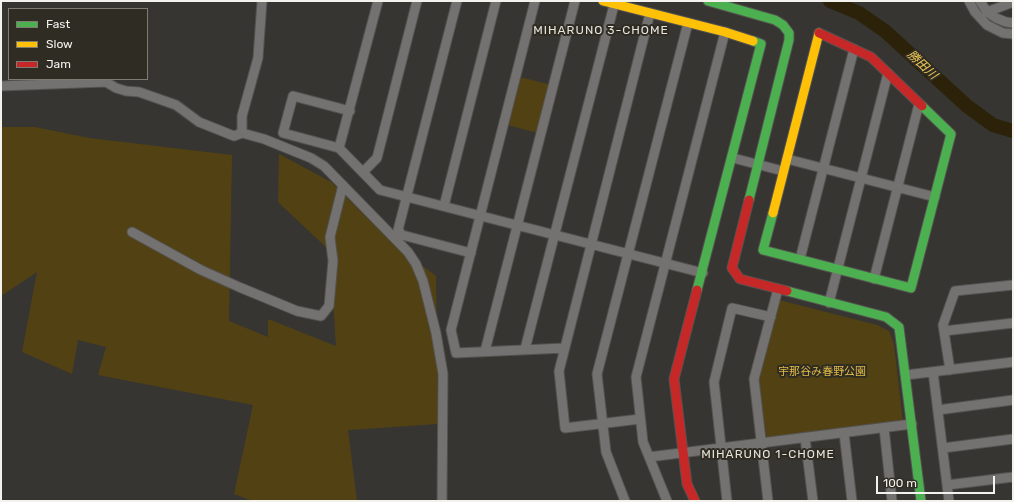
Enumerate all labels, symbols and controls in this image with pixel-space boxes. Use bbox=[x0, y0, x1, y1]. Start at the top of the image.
legend bbox=[8, 8, 148, 80]
text: Fast bbox=[46, 17, 70, 31]
district label: MIHARUNO 3-CHOME bbox=[533, 24, 669, 38]
text: Slow bbox=[46, 37, 73, 51]
water label: 勝田川 bbox=[904, 47, 940, 83]
text: Jam bbox=[46, 57, 71, 71]
park label: 宇那谷み春野公園 bbox=[778, 365, 866, 379]
district label: MIHARUNO 1-CHOME bbox=[701, 448, 835, 462]
scale bar bbox=[878, 468, 997, 494]
text: 100 m bbox=[883, 476, 917, 490]

